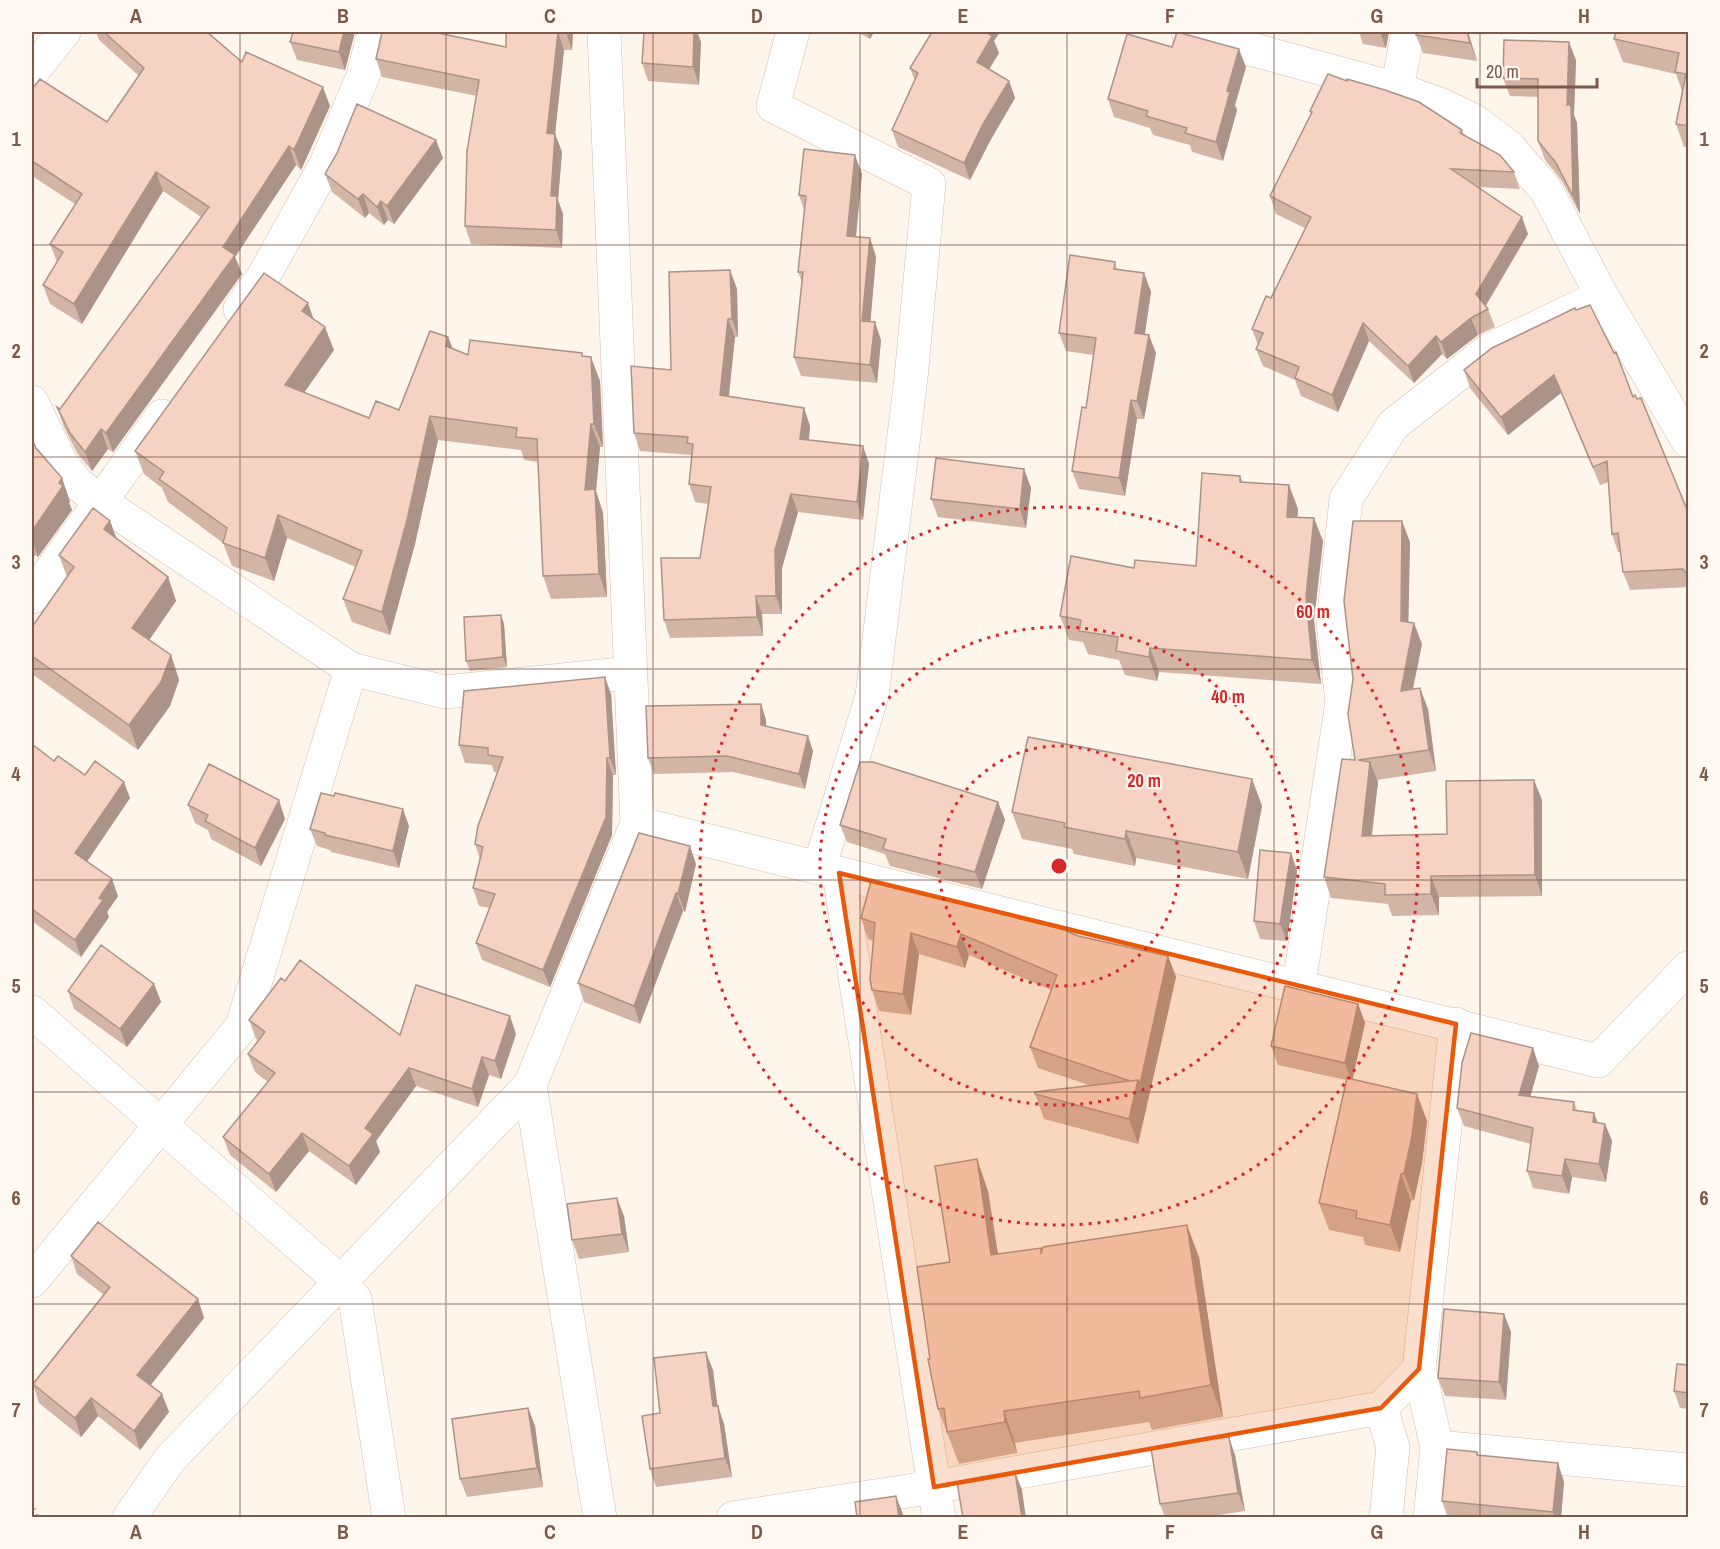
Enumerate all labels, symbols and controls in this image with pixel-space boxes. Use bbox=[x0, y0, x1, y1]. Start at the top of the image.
text: A bbox=[130, 2, 142, 29]
text: B bbox=[337, 2, 349, 29]
text: C bbox=[544, 2, 556, 29]
text: D bbox=[751, 2, 763, 29]
text: E bbox=[958, 2, 969, 29]
text: F bbox=[1165, 2, 1175, 29]
text: G bbox=[1371, 2, 1383, 29]
text: H bbox=[1578, 2, 1590, 29]
scale bar bbox=[1477, 51, 1597, 89]
text: 20 m bbox=[1486, 59, 1519, 84]
text: 1 bbox=[11, 125, 21, 152]
text: 1 bbox=[1699, 125, 1709, 152]
text: 2 bbox=[11, 337, 21, 364]
text: 2 bbox=[1699, 337, 1709, 364]
text: 3 bbox=[11, 548, 21, 575]
text: 3 bbox=[1699, 548, 1709, 575]
text: 60 m bbox=[1296, 599, 1330, 624]
text: 40 m bbox=[1211, 684, 1245, 709]
text: 4 bbox=[11, 760, 21, 787]
text: 4 bbox=[1699, 760, 1709, 787]
text: 20 m bbox=[1127, 768, 1161, 793]
centre of rings bbox=[1049, 856, 1069, 876]
text: 5 bbox=[11, 972, 21, 999]
text: 5 bbox=[1699, 972, 1709, 999]
text: 6 bbox=[11, 1184, 21, 1211]
text: 6 bbox=[1699, 1184, 1709, 1211]
text: 7 bbox=[11, 1396, 21, 1423]
text: 7 bbox=[1699, 1396, 1709, 1423]
text: A bbox=[130, 1518, 142, 1545]
text: B bbox=[337, 1518, 349, 1545]
text: C bbox=[544, 1518, 556, 1545]
text: D bbox=[751, 1518, 763, 1545]
text: E bbox=[958, 1518, 969, 1545]
text: F bbox=[1165, 1518, 1175, 1545]
text: G bbox=[1371, 1518, 1383, 1545]
text: H bbox=[1578, 1518, 1590, 1545]

